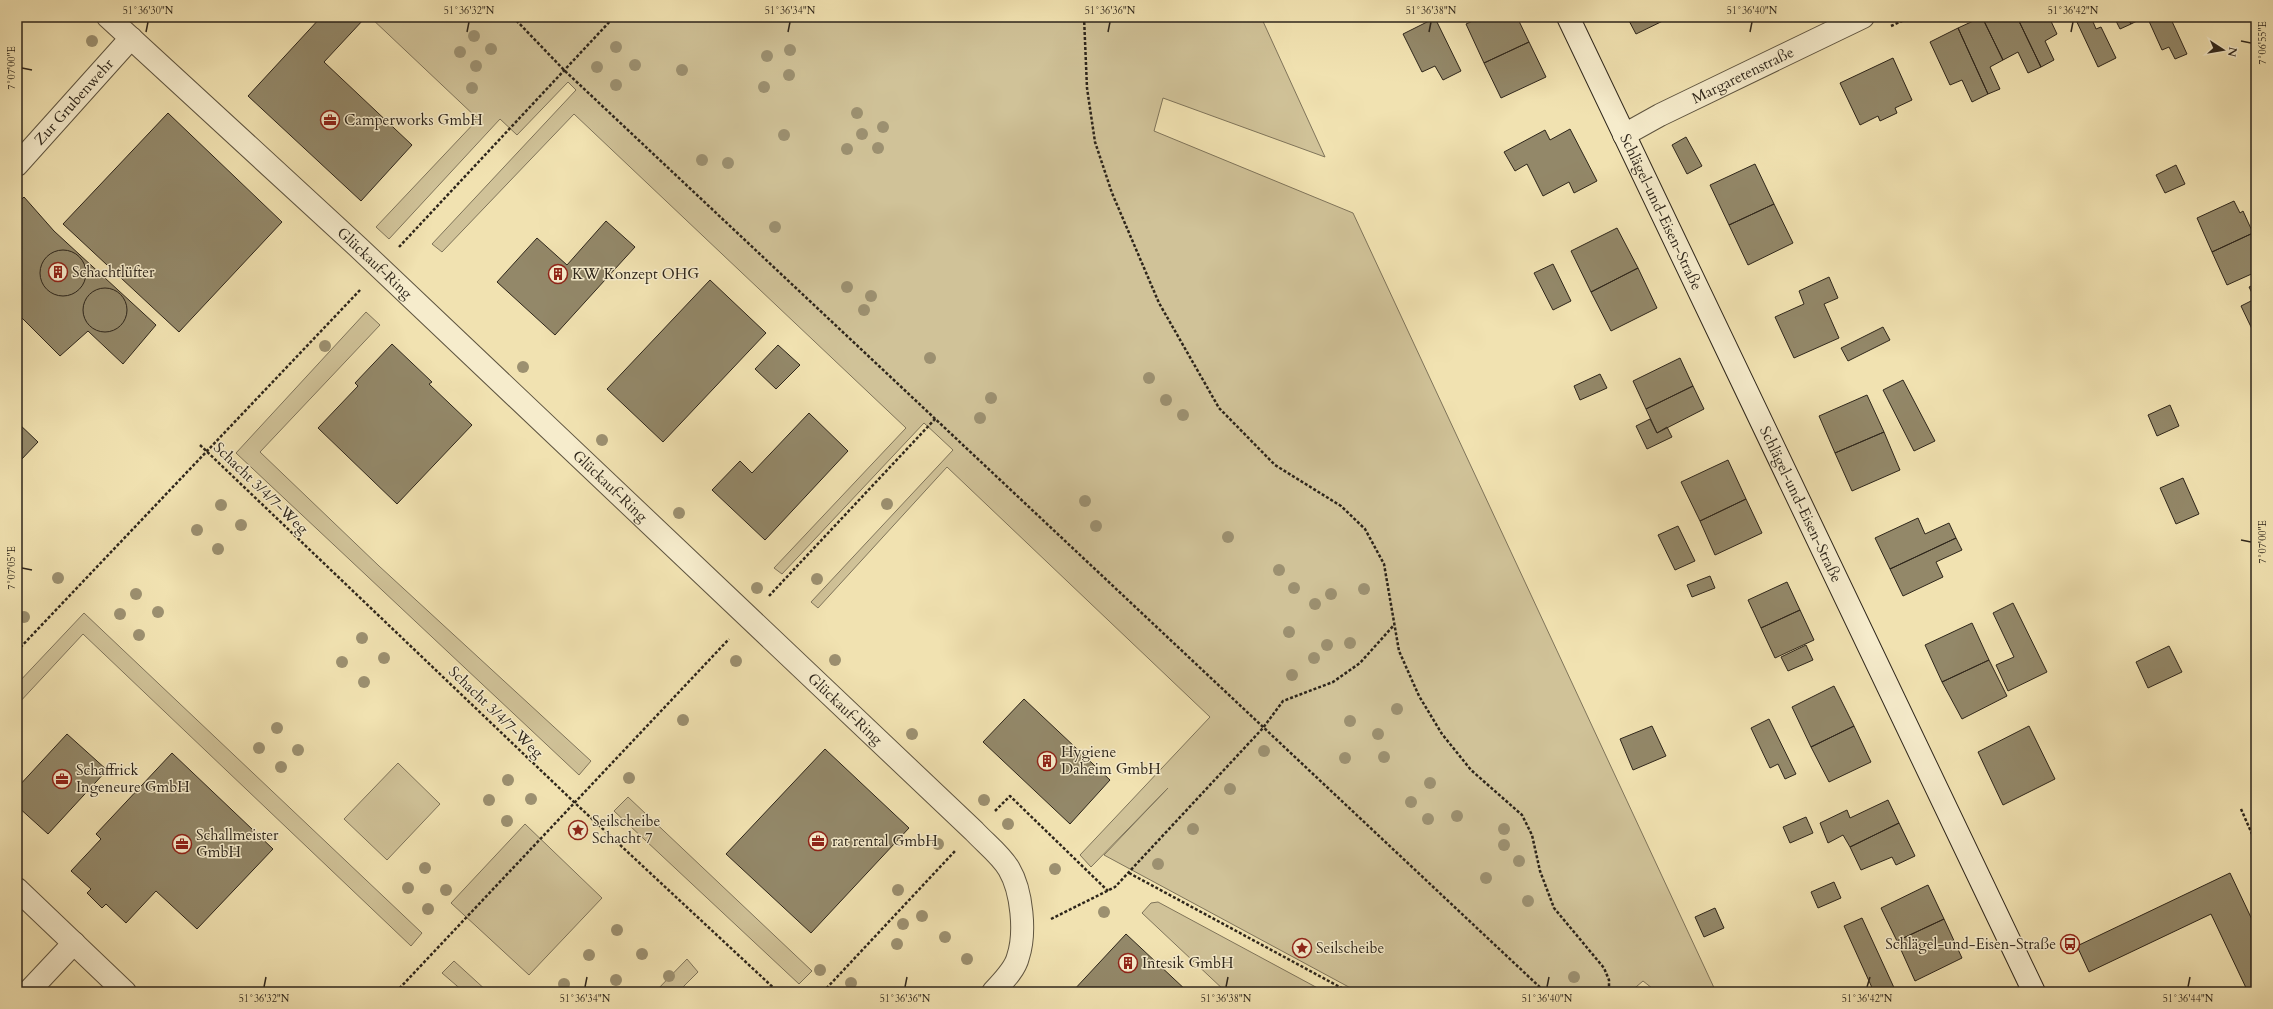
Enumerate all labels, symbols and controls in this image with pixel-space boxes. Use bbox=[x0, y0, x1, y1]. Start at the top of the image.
text: 51°36'30"N bbox=[123, 4, 174, 18]
text: 51°36'32"N bbox=[444, 4, 495, 18]
text: 51°36'34"N bbox=[765, 4, 816, 18]
text: 51°36'36"N bbox=[1085, 4, 1136, 18]
text: 51°36'38"N bbox=[1406, 4, 1457, 18]
text: 51°36'40"N bbox=[1727, 4, 1778, 18]
text: 51°36'42"N bbox=[2048, 4, 2099, 18]
text: 7°06'55"E bbox=[2256, 21, 2270, 65]
north arrow bbox=[2203, 30, 2243, 70]
street label: Margaretenstraße bbox=[1688, 42, 1797, 108]
text: 7°07'00"E bbox=[5, 46, 19, 90]
text: N bbox=[2224, 46, 2241, 59]
street label: Zur Grubenwehr bbox=[30, 54, 118, 149]
office icon: Camperworks GmbH bbox=[319, 109, 341, 131]
place label: Camperworks GmbH bbox=[344, 110, 483, 130]
street label: Schlägel-und-Eisen-Straße bbox=[1615, 131, 1707, 293]
street label: Glückauf-Ring bbox=[333, 223, 417, 304]
building icon: Schachtlüfter bbox=[47, 261, 69, 283]
place label: Schachtlüfter bbox=[72, 262, 155, 282]
building icon: KW Konzept OHG bbox=[547, 263, 569, 285]
place label: KW Konzept OHG bbox=[572, 264, 699, 284]
street label: Schlägel-und-Eisen-Straße bbox=[1755, 423, 1847, 586]
street label: Schacht 3/4/7-Weg bbox=[209, 438, 313, 539]
street label: Glückauf-Ring bbox=[568, 446, 652, 527]
text: 7°07'00"E bbox=[2256, 520, 2270, 564]
text: 7°07'05"E bbox=[5, 546, 19, 590]
street label: Schacht 3/4/7-Weg bbox=[444, 662, 548, 763]
street label: Glückauf-Ring bbox=[803, 668, 887, 750]
place label: Hygiene Daheim GmbH bbox=[1061, 742, 1161, 779]
building icon: Hygiene Daheim GmbH bbox=[1036, 750, 1058, 772]
place label: Schaffrick Ingeneure GmbH bbox=[76, 760, 190, 797]
office icon: Schaffrick Ingeneure GmbH bbox=[51, 768, 73, 790]
place label: Seilscheibe Schacht 7 bbox=[592, 811, 661, 848]
place icon: Seilscheibe Schacht 7 bbox=[567, 819, 589, 841]
place label: Schallmeister GmbH bbox=[196, 825, 279, 862]
office icon: rat rental GmbH bbox=[807, 830, 829, 852]
place label: rat rental GmbH bbox=[832, 831, 938, 851]
office icon: Schallmeister GmbH bbox=[171, 833, 193, 855]
bus stop icon: Schlägel-und-Eisen-Straße bbox=[2059, 933, 2081, 955]
place label: Schlägel-und-Eisen-Straße bbox=[1885, 934, 2056, 954]
place icon: Seilscheibe bbox=[1291, 937, 1313, 959]
place label: Seilscheibe bbox=[1316, 938, 1385, 958]
building icon: Intesik GmbH bbox=[1117, 952, 1139, 974]
place label: Intesik GmbH bbox=[1142, 953, 1234, 973]
text: 51°36'32"N bbox=[239, 992, 290, 1006]
text: 51°36'34"N bbox=[560, 992, 611, 1006]
text: 51°36'36"N bbox=[880, 992, 931, 1006]
text: 51°36'38"N bbox=[1201, 992, 1252, 1006]
text: 51°36'40"N bbox=[1522, 992, 1573, 1006]
text: 51°36'42"N bbox=[1842, 992, 1893, 1006]
text: 51°36'44"N bbox=[2163, 992, 2214, 1006]

